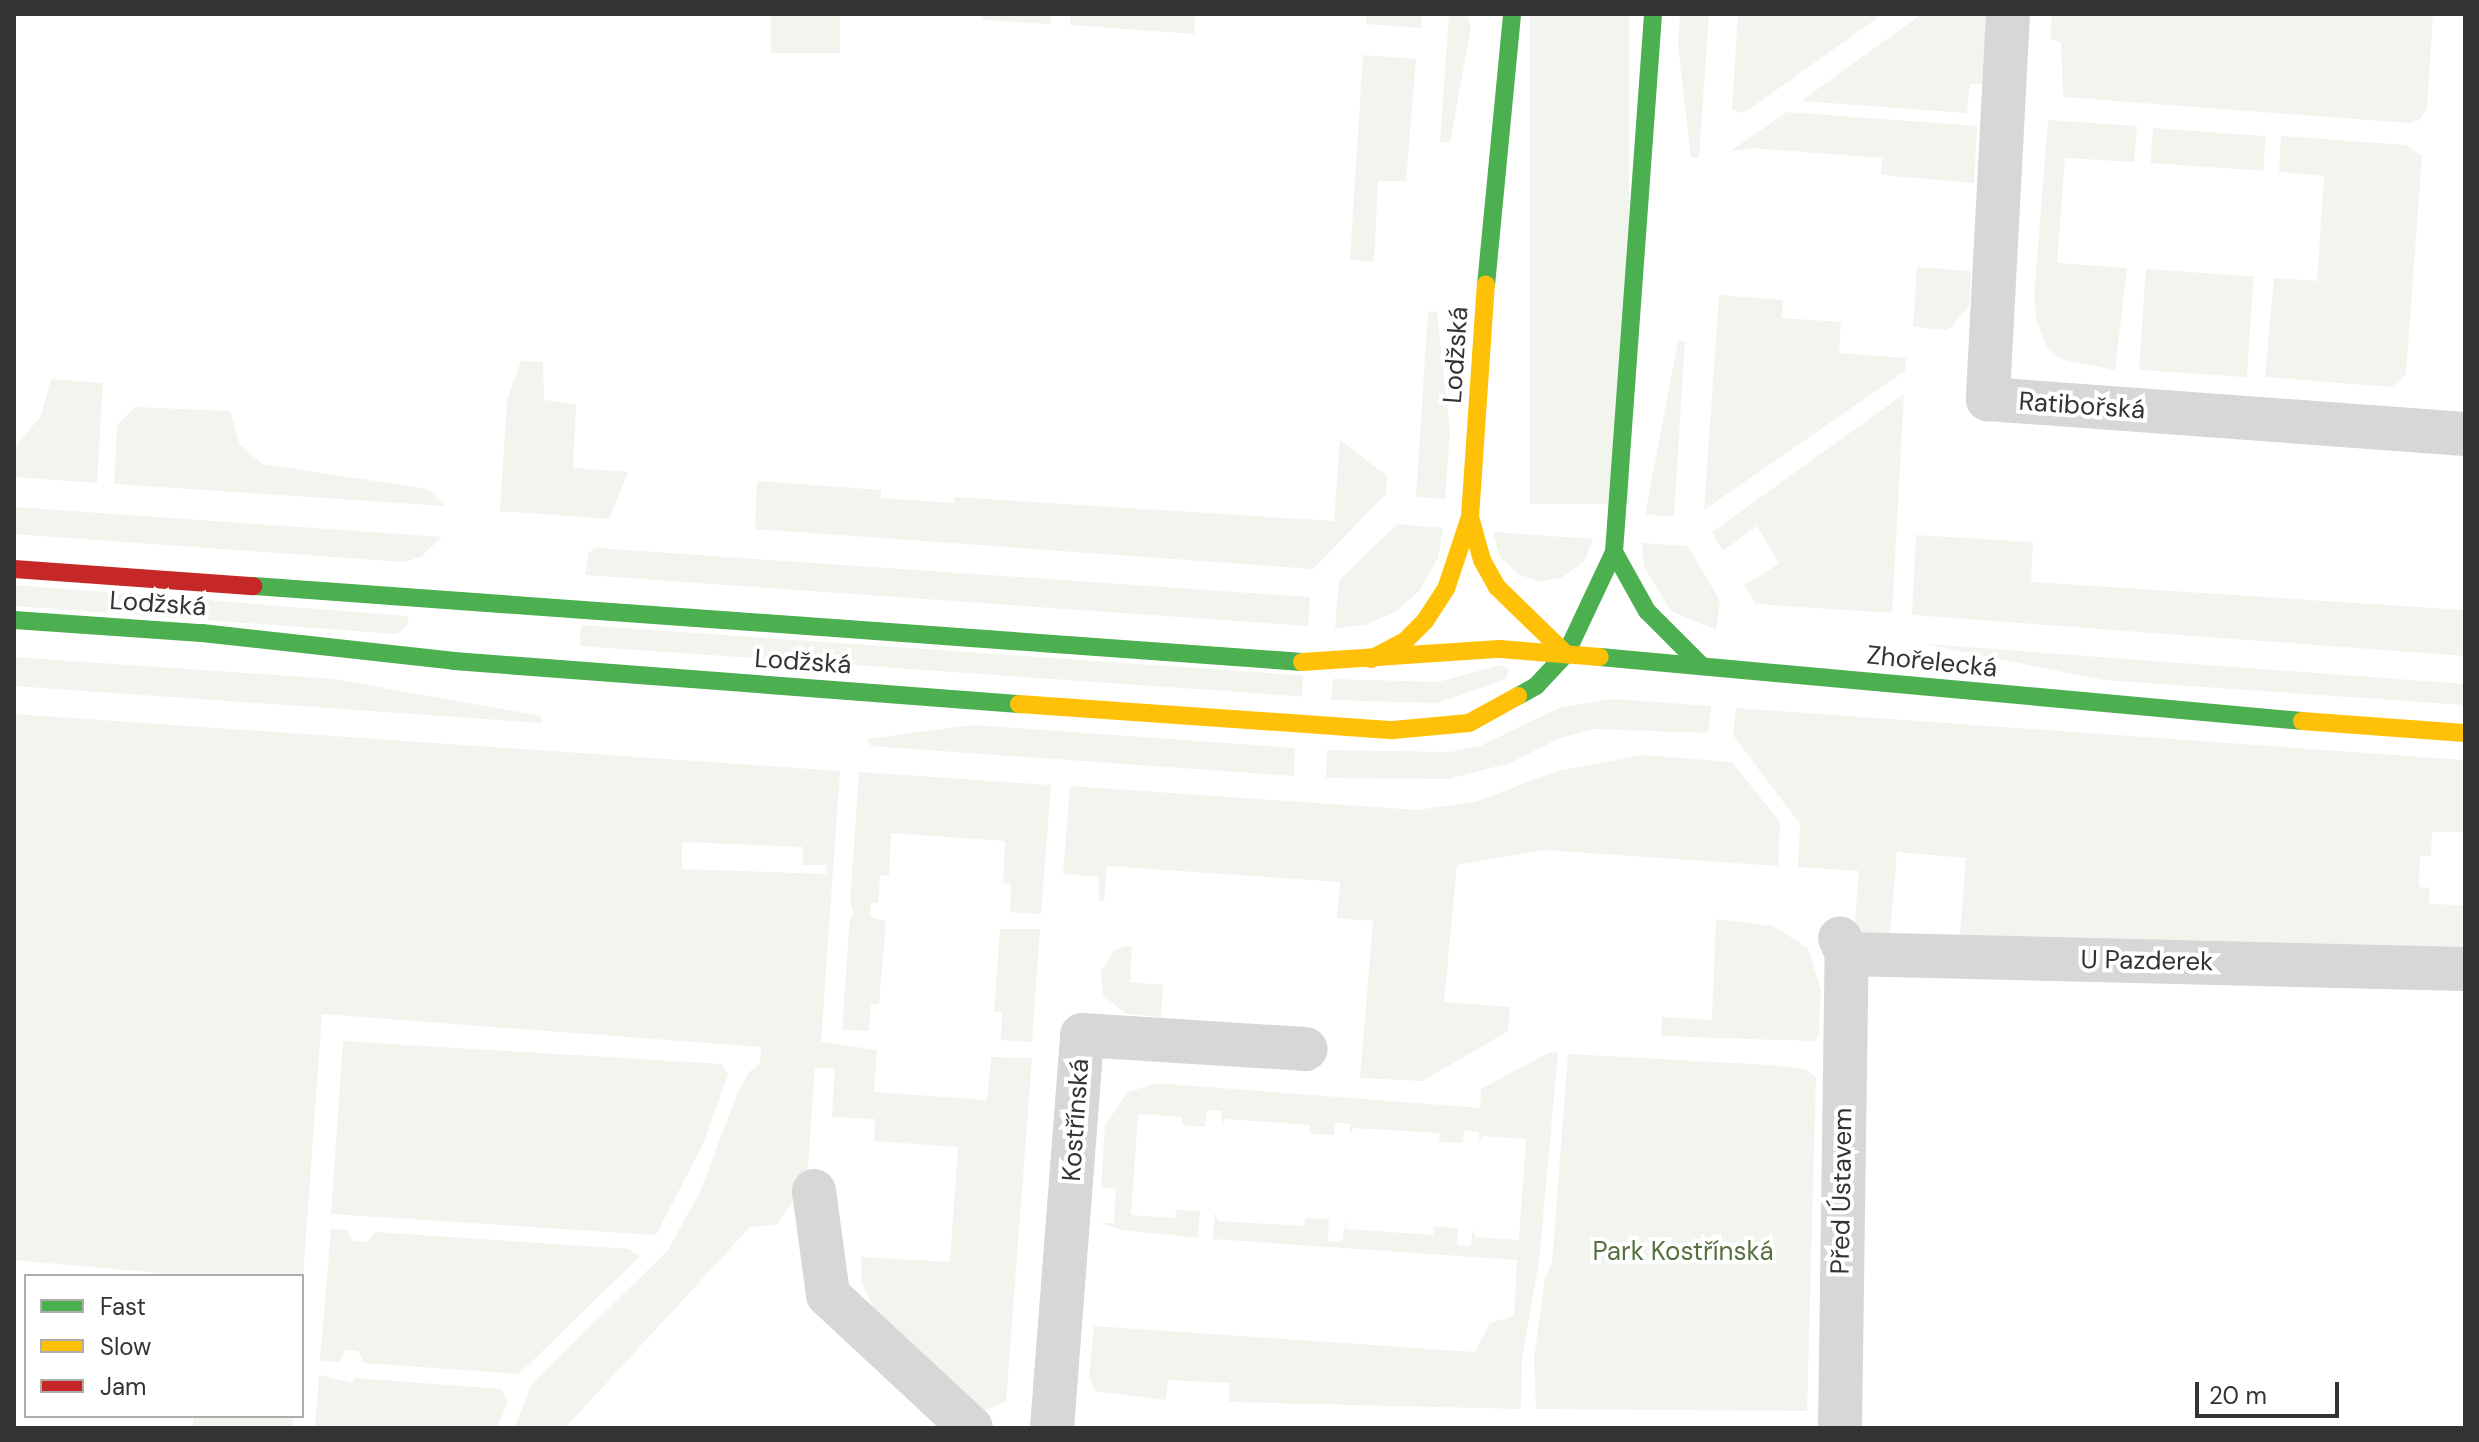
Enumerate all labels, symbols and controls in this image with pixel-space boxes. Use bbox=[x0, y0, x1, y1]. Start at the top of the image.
street label: Lodžská bbox=[1437, 306, 1475, 404]
street label: Ratibořská bbox=[2018, 386, 2146, 426]
street label: Lodžská bbox=[109, 585, 207, 623]
street label: Zhořelecká bbox=[1865, 640, 1999, 684]
street label: Lodžská bbox=[754, 643, 852, 681]
street label: U Pazderek bbox=[2080, 944, 2214, 978]
street label: Kostřínská bbox=[1056, 1058, 1096, 1182]
street label: Před Ústavem bbox=[1825, 1107, 1859, 1275]
park label: Park Kostřínská bbox=[1592, 1236, 1774, 1268]
legend bbox=[24, 1274, 304, 1418]
text: Fast bbox=[100, 1291, 146, 1322]
text: Slow bbox=[100, 1331, 151, 1362]
scale bar bbox=[2199, 1366, 2343, 1416]
text: Jam bbox=[100, 1371, 146, 1402]
text: 20 m bbox=[2209, 1380, 2267, 1411]

